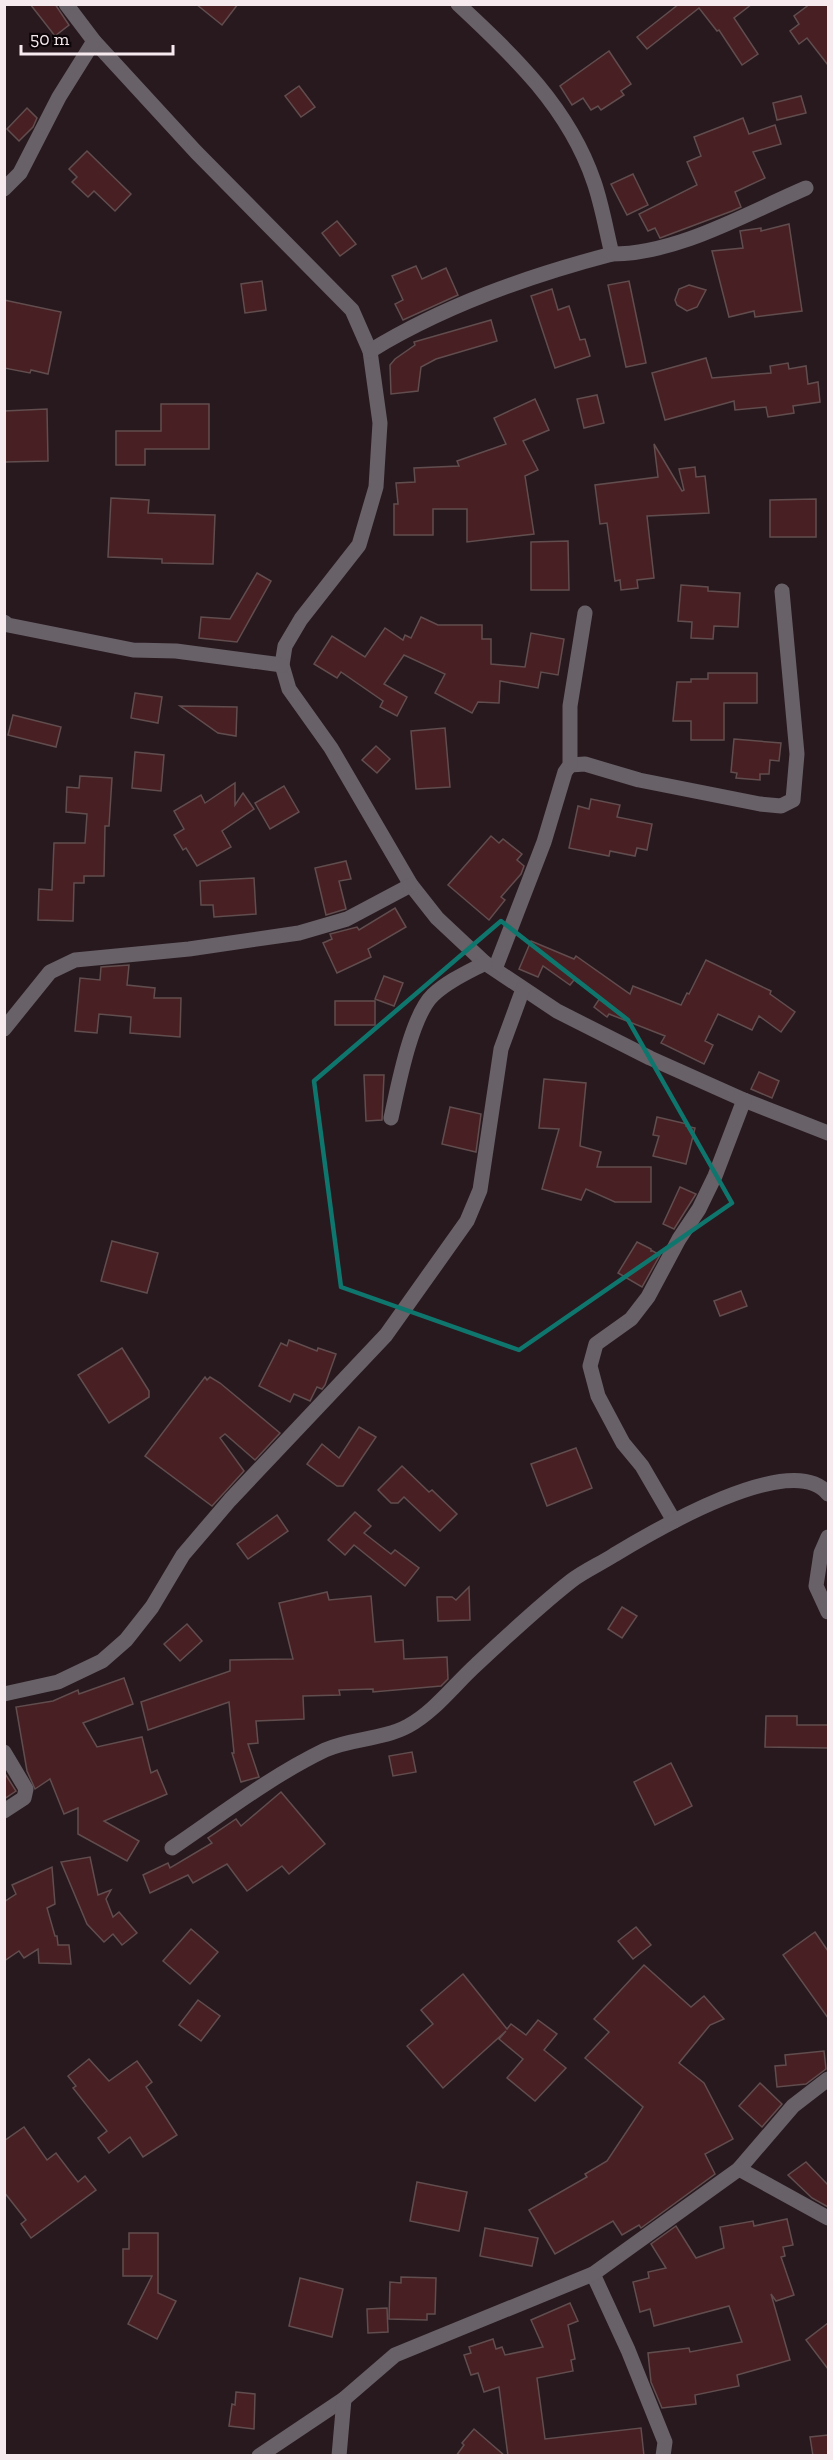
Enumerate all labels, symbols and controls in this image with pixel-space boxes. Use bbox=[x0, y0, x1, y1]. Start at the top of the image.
scale bar bbox=[21, 18, 172, 56]
text: 50 m bbox=[30, 28, 70, 50]

